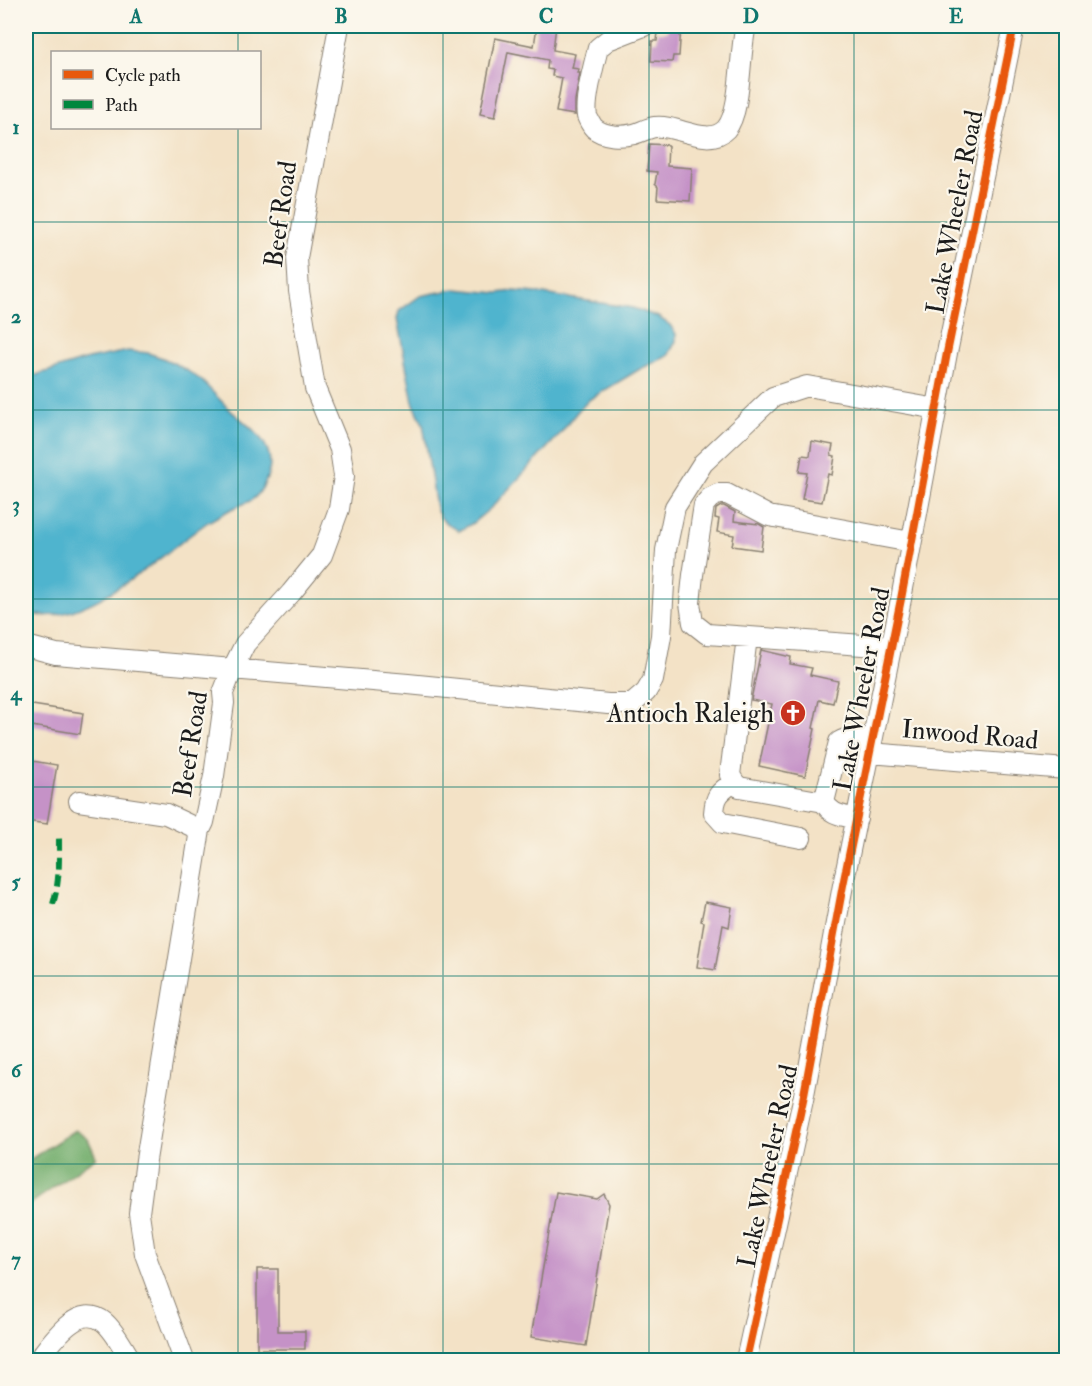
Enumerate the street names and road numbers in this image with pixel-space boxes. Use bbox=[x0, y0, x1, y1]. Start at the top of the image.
street label: Lake Wheeler Road bbox=[920, 107, 990, 317]
street label: Beef Road bbox=[258, 159, 304, 269]
street label: Lake Wheeler Road bbox=[827, 584, 897, 794]
street label: Beef Road bbox=[167, 689, 215, 800]
street label: Inwood Road bbox=[900, 713, 1040, 757]
street label: Lake Wheeler Road bbox=[731, 1061, 805, 1271]

